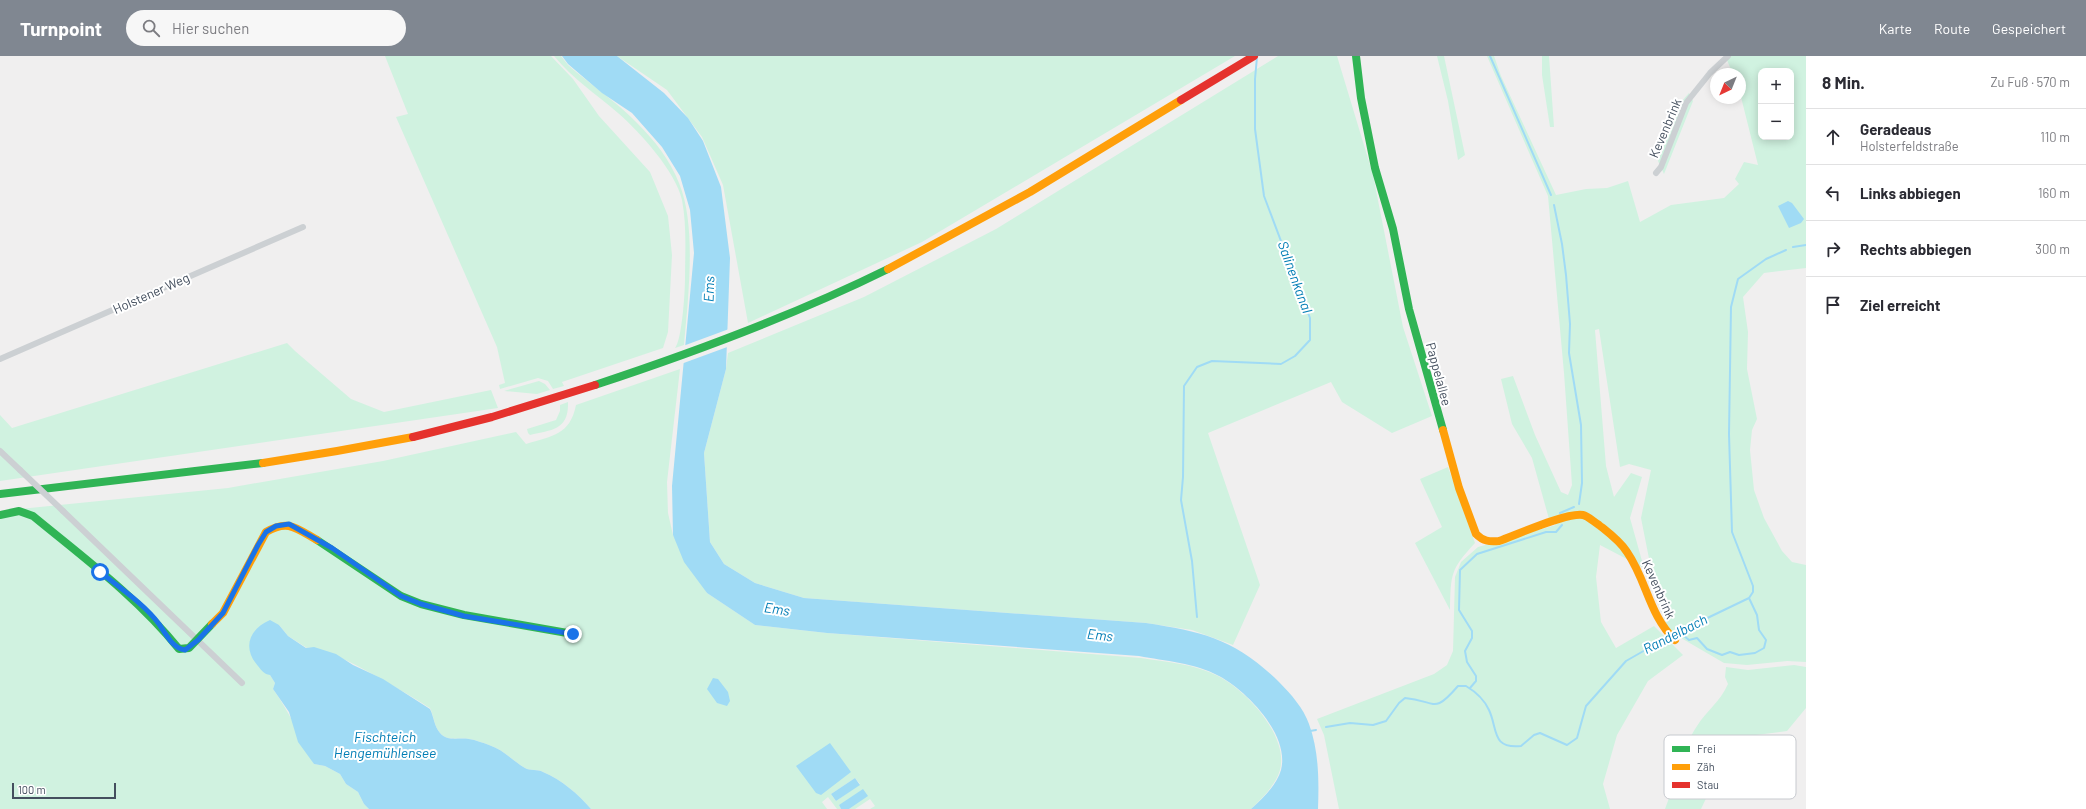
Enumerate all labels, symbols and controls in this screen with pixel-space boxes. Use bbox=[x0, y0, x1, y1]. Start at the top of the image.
search box bbox=[126, 10, 406, 46]
text: Turnpoint bbox=[20, 17, 102, 40]
icon: search bbox=[140, 17, 162, 39]
text: Hier suchen bbox=[172, 19, 249, 37]
text: Karte bbox=[1879, 20, 1912, 37]
text: Route bbox=[1934, 20, 1970, 37]
text: Gespeichert bbox=[1992, 20, 2066, 37]
north arrow bbox=[1710, 68, 1746, 104]
map controls bbox=[1758, 68, 1794, 140]
button: + bbox=[1758, 68, 1794, 104]
text: 8 Min. bbox=[1822, 72, 1865, 92]
text: Zu Fuß · 570 m bbox=[1990, 74, 2070, 90]
street label: Kevenbrink bbox=[1645, 95, 1685, 160]
button: − bbox=[1758, 104, 1794, 140]
text: Geradeaus bbox=[1860, 120, 1931, 138]
icon: ahead bbox=[1822, 126, 1844, 148]
text: 110 m bbox=[2040, 129, 2070, 145]
text: Holsterfeldstraße bbox=[1860, 138, 1959, 154]
icon: left bbox=[1822, 182, 1844, 204]
text: Links abbiegen bbox=[1860, 184, 1961, 202]
text: 160 m bbox=[2038, 185, 2070, 201]
water label: Salinenkanal bbox=[1275, 238, 1316, 315]
icon: right bbox=[1822, 238, 1844, 260]
text: Rechts abbiegen bbox=[1860, 240, 1971, 258]
text: 300 m bbox=[2035, 241, 2070, 257]
street label: Holstener Weg bbox=[110, 269, 192, 317]
water label: Ems bbox=[700, 275, 717, 302]
icon: arrive bbox=[1822, 294, 1844, 316]
text: Ziel erreicht bbox=[1860, 296, 1941, 314]
street label: Pappelallee bbox=[1423, 341, 1455, 408]
street label: Kevenbrink bbox=[1639, 557, 1679, 621]
route start bbox=[91, 563, 109, 581]
water label: Ems bbox=[763, 598, 792, 619]
water label: Randelbach bbox=[1640, 610, 1710, 657]
water label: Ems bbox=[1086, 624, 1114, 645]
route end bbox=[564, 625, 582, 643]
water label: Fischteich Hengemühlensee bbox=[334, 728, 436, 761]
legend bbox=[1664, 735, 1796, 799]
text: Frei bbox=[1697, 742, 1716, 755]
text: Zäh bbox=[1697, 760, 1715, 773]
text: Stau bbox=[1697, 778, 1719, 791]
scale bar bbox=[12, 781, 116, 800]
text: 100 m bbox=[18, 783, 46, 796]

